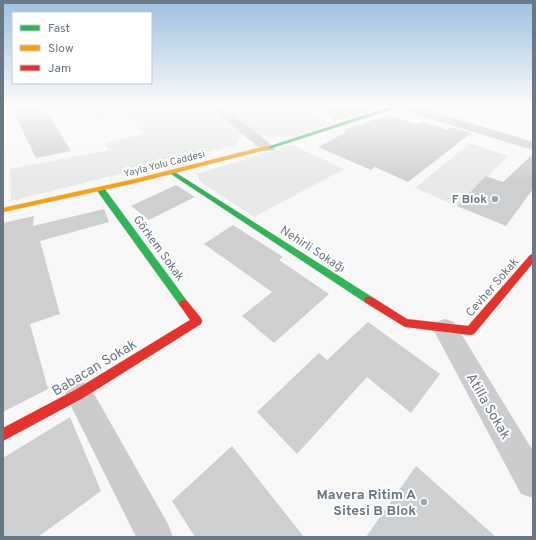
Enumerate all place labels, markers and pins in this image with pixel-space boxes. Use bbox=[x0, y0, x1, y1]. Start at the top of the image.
place label: F Blok bbox=[452, 192, 487, 208]
marker: F Blok bbox=[490, 194, 500, 204]
place label: Mavera Ritim A Sitesi B Blok bbox=[316, 487, 416, 520]
marker: Mavera Ritim A Sitesi B Blok bbox=[419, 497, 429, 507]

